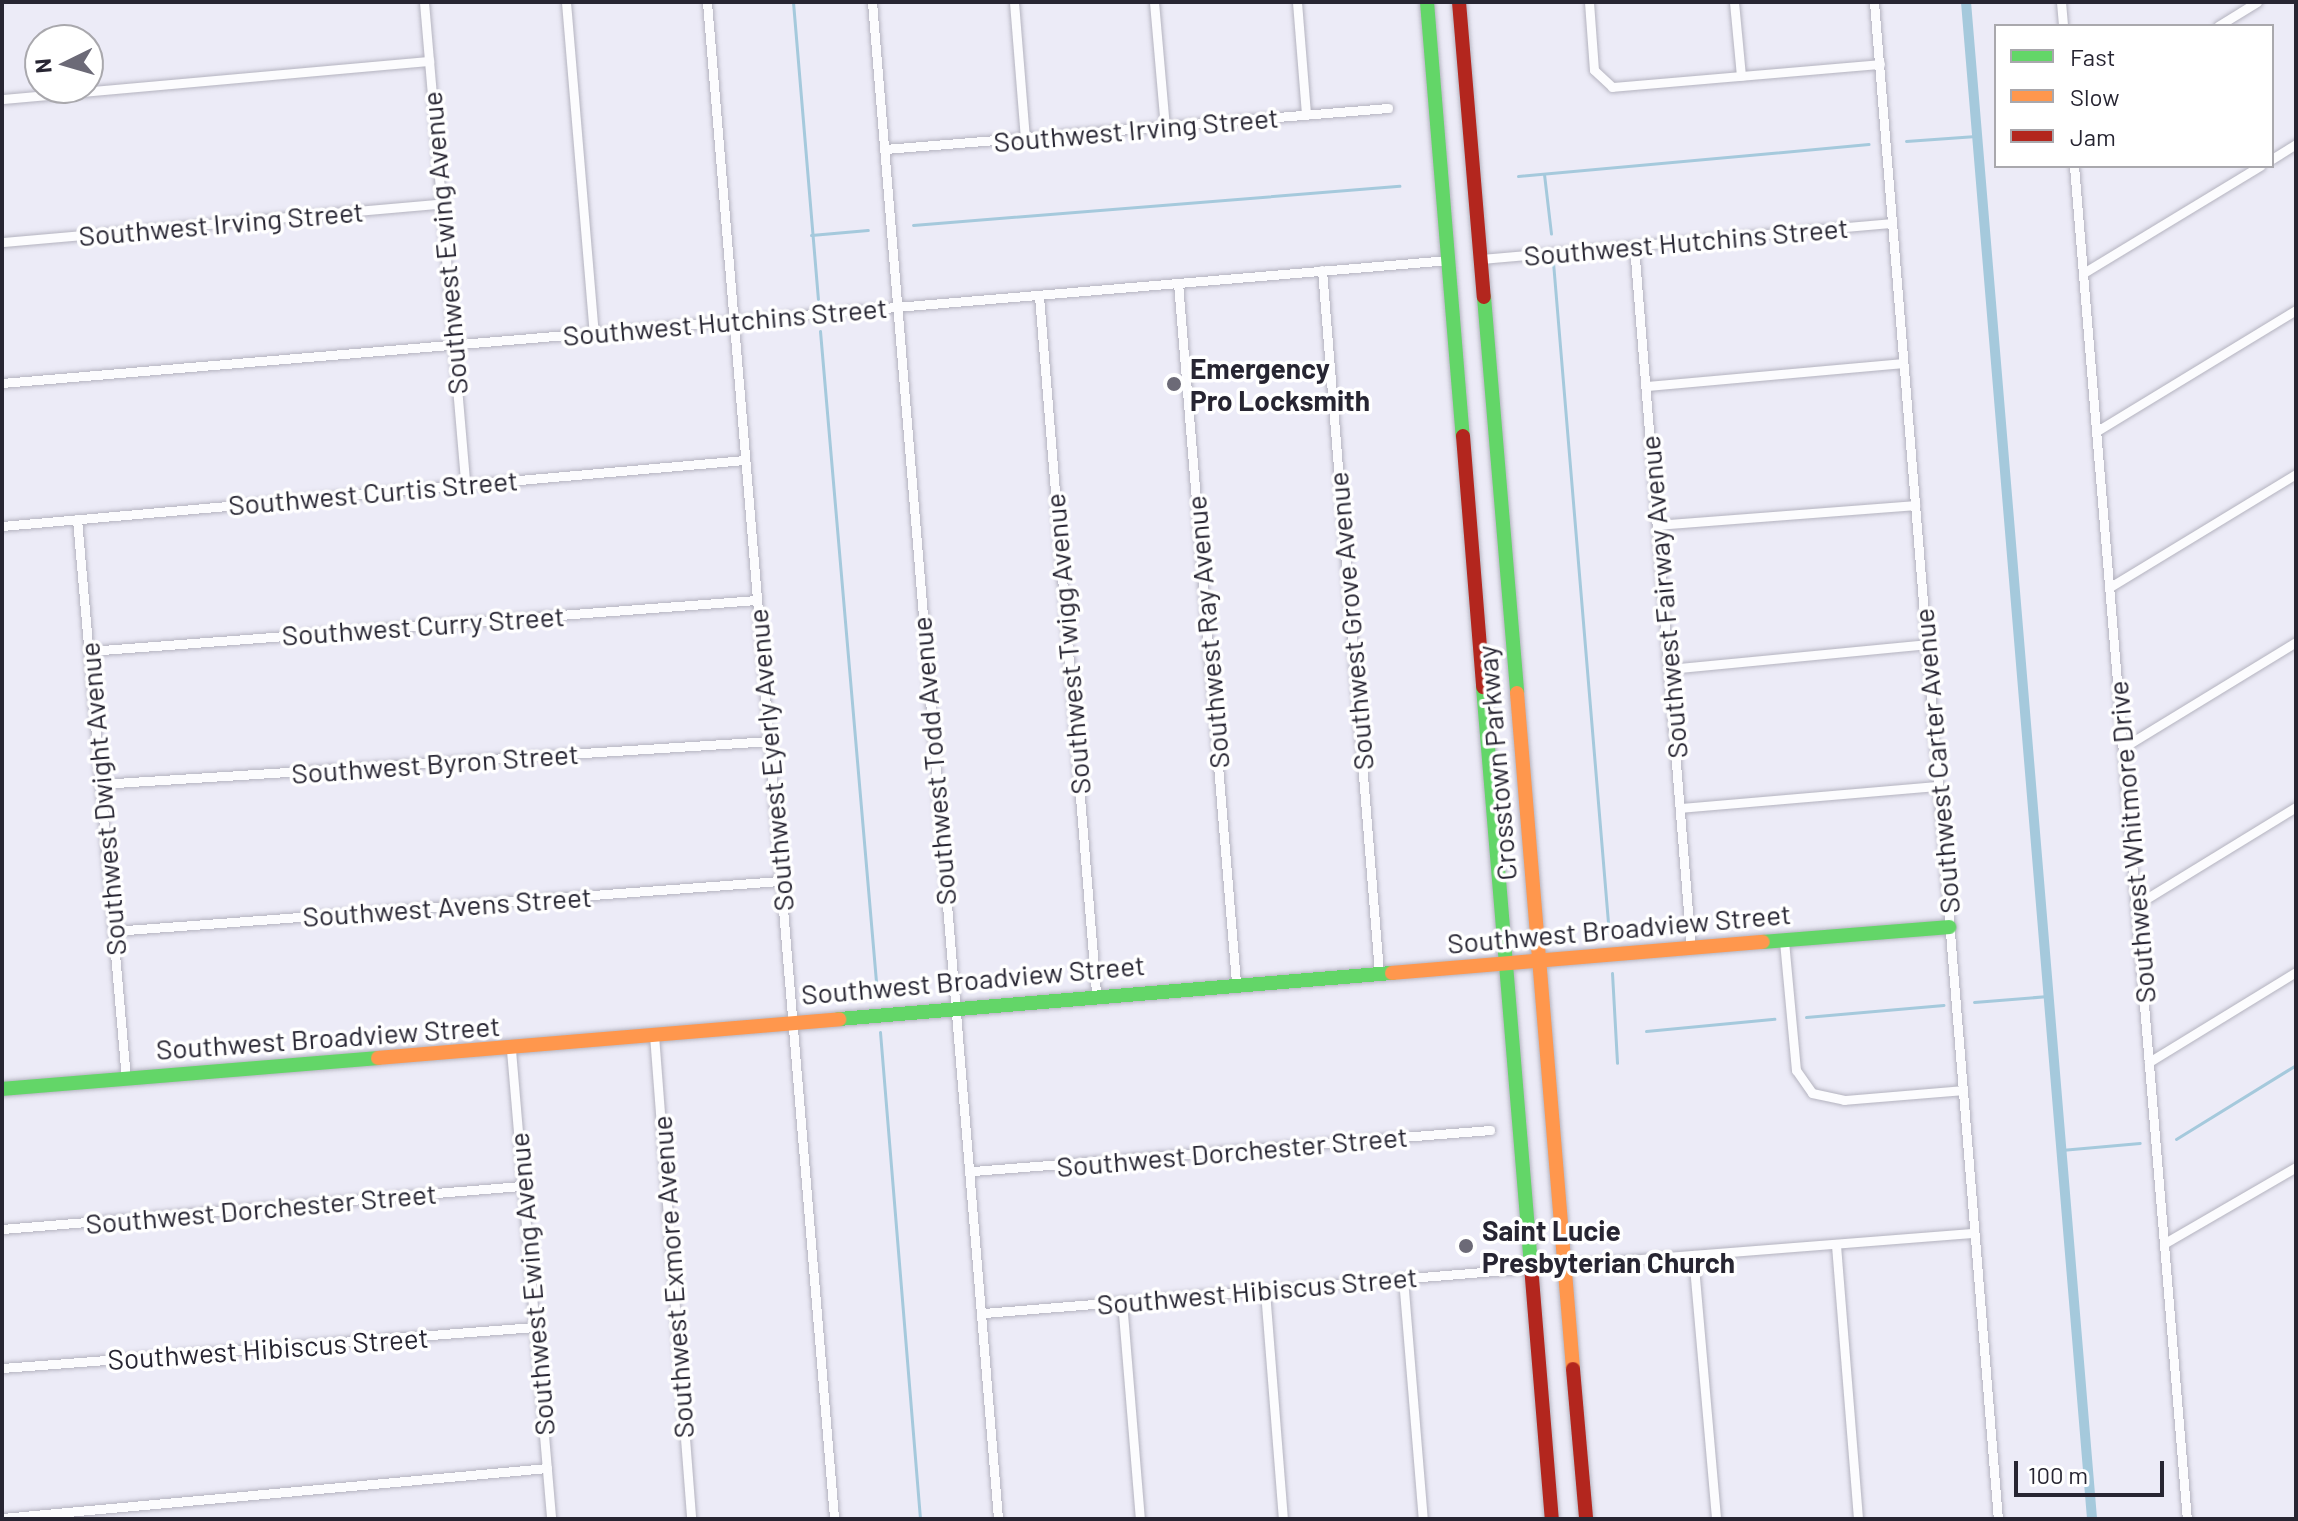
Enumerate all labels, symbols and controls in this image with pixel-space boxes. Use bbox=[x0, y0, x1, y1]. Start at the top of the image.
north arrow bbox=[24, 24, 104, 104]
legend bbox=[1994, 24, 2274, 168]
text: Fast bbox=[2070, 42, 2115, 71]
text: N bbox=[28, 57, 56, 74]
text: Slow bbox=[2070, 82, 2119, 111]
street label: Southwest Ewing Avenue bbox=[414, 90, 474, 396]
street label: Southwest Irving Street bbox=[992, 100, 1280, 158]
text: Jam bbox=[2070, 122, 2116, 151]
street label: Southwest Irving Street bbox=[77, 194, 365, 252]
street label: Southwest Hutchins Street bbox=[1522, 210, 1850, 272]
street label: Southwest Hutchins Street bbox=[561, 290, 889, 352]
place label: Emergency Pro Locksmith bbox=[1190, 351, 1370, 417]
marker: Emergency Pro Locksmith bbox=[1165, 375, 1183, 393]
street label: Southwest Fairway Avenue bbox=[1632, 434, 1694, 760]
street label: Southwest Curtis Street bbox=[227, 463, 519, 521]
street label: Southwest Grove Avenue bbox=[1320, 470, 1380, 772]
street label: Southwest Twigg Avenue bbox=[1037, 492, 1097, 796]
street label: Southwest Ray Avenue bbox=[1178, 494, 1236, 770]
street label: Southwest Curry Street bbox=[280, 598, 566, 652]
street label: Southwest Eyerly Avenue bbox=[740, 607, 800, 913]
street label: Southwest Carter Avenue bbox=[1906, 607, 1966, 915]
street label: Southwest Todd Avenue bbox=[904, 615, 962, 907]
street label: Southwest Dwight Avenue bbox=[72, 641, 132, 957]
street label: Crosstown Parkway bbox=[1469, 644, 1523, 882]
street label: Southwest Whitmore Drive bbox=[2100, 679, 2162, 1005]
street label: Southwest Byron Street bbox=[290, 736, 580, 790]
street label: Southwest Avens Street bbox=[301, 879, 593, 933]
street label: Southwest Broadview Street bbox=[1446, 896, 1792, 960]
street label: Southwest Broadview Street bbox=[800, 947, 1146, 1011]
street label: Southwest Broadview Street bbox=[155, 1008, 501, 1066]
street label: Southwest Exmore Avenue bbox=[644, 1115, 700, 1439]
street label: Southwest Dorchester Street bbox=[1055, 1119, 1409, 1183]
street label: Southwest Ewing Avenue bbox=[501, 1131, 561, 1437]
street label: Southwest Dorchester Street bbox=[84, 1176, 438, 1240]
place label: Saint Lucie Presbyterian Church bbox=[1482, 1213, 1735, 1279]
marker: Saint Lucie Presbyterian Church bbox=[1457, 1237, 1475, 1255]
street label: Southwest Hibiscus Street bbox=[1095, 1259, 1419, 1321]
street label: Southwest Hibiscus Street bbox=[106, 1320, 430, 1376]
scale bar bbox=[2018, 1445, 2168, 1495]
text: 100 m bbox=[2028, 1460, 2088, 1489]

